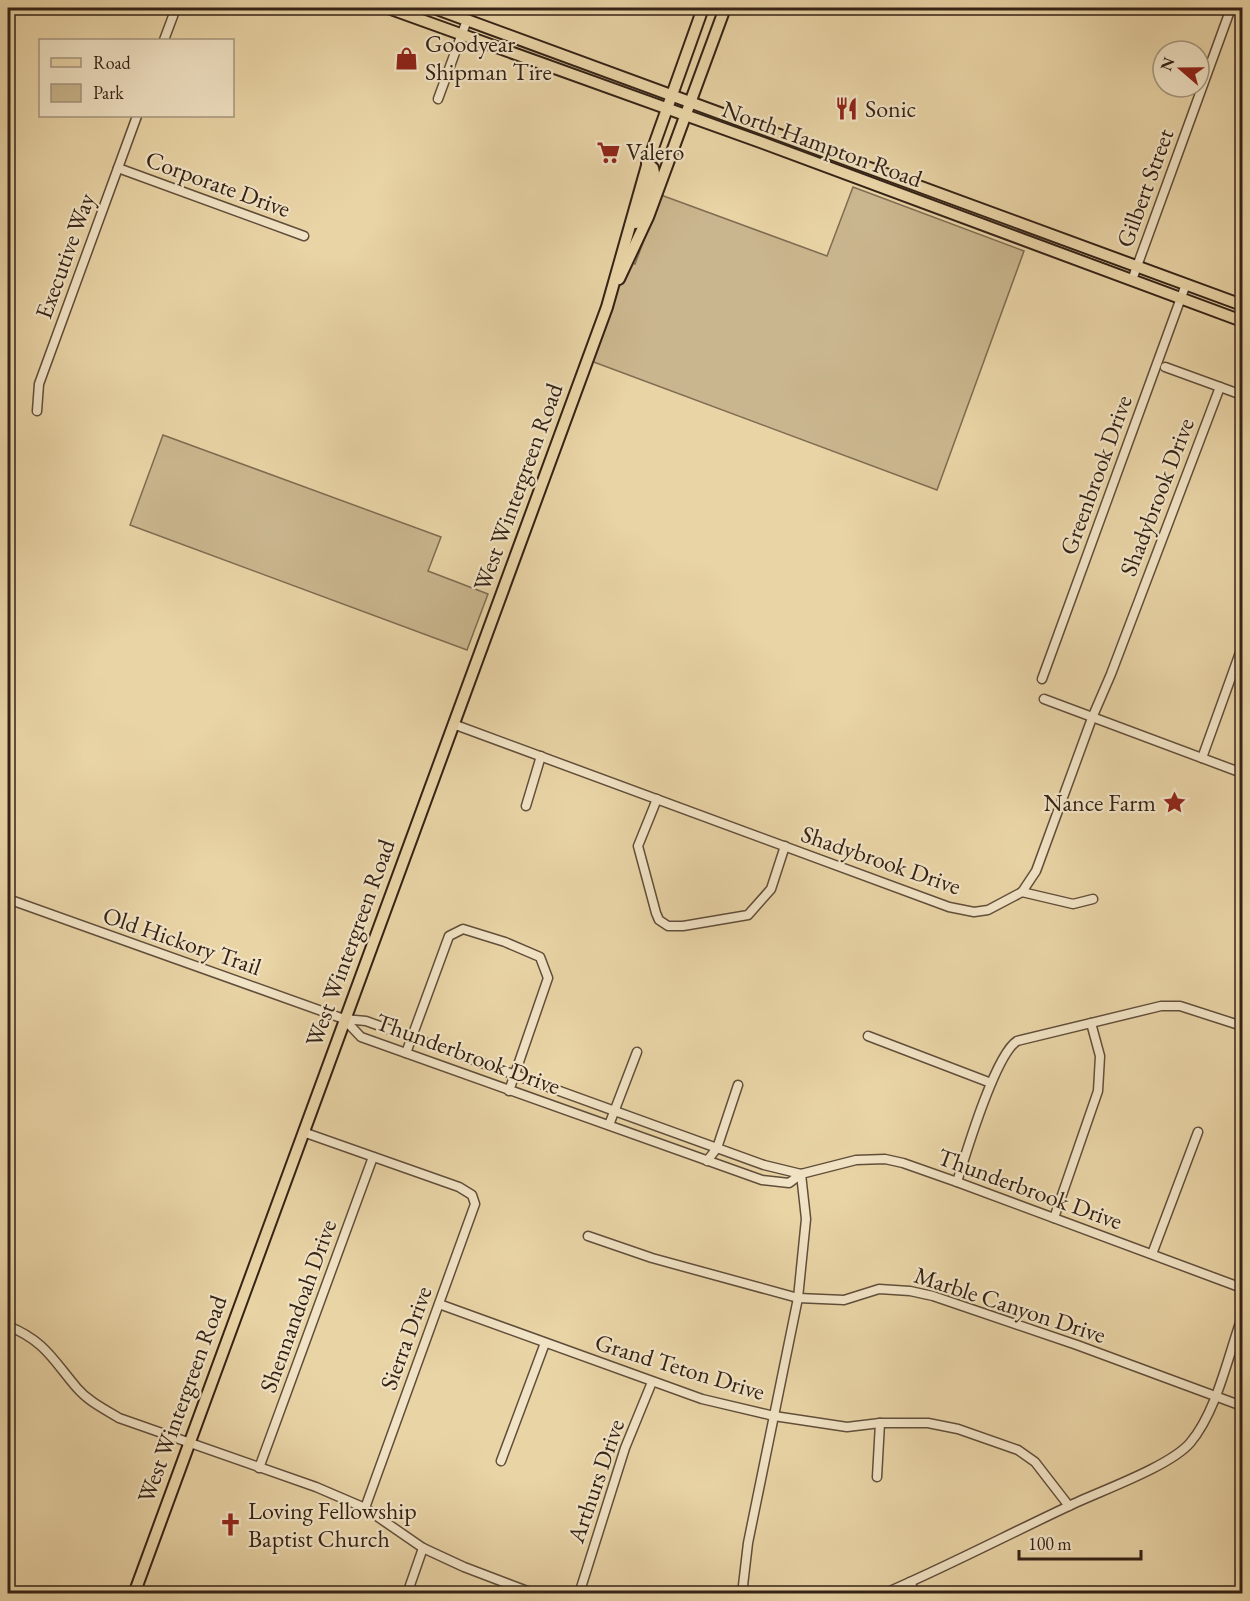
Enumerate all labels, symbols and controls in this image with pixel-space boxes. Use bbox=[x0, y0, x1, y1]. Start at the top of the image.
place label: Goodyear Shipman Tire bbox=[425, 28, 552, 87]
legend bbox=[39, 39, 234, 117]
north arrow bbox=[1151, 39, 1211, 99]
shop icon: Goodyear Shipman Tire bbox=[394, 45, 420, 71]
text: Road bbox=[93, 51, 132, 74]
text: N bbox=[1155, 54, 1179, 74]
text: Park bbox=[93, 81, 124, 104]
street label: North Hampton Road bbox=[718, 93, 927, 194]
place label: Sonic bbox=[865, 93, 916, 124]
restaurant icon: Sonic bbox=[834, 96, 860, 122]
street label: Gilbert Street bbox=[1109, 124, 1180, 251]
place label: Valero bbox=[626, 136, 684, 167]
supermarket icon: Valero bbox=[595, 139, 621, 165]
street label: Corporate Drive bbox=[142, 143, 295, 224]
street label: Executive Way bbox=[27, 188, 102, 323]
street label: West Wintergreen Road bbox=[466, 378, 570, 595]
street label: Greenbrook Drive bbox=[1052, 391, 1139, 559]
street label: Shadybrook Drive bbox=[1112, 413, 1201, 580]
place label: Nance Farm bbox=[1043, 787, 1156, 818]
place icon: Nance Farm bbox=[1161, 790, 1187, 816]
street label: Shadybrook Drive bbox=[797, 818, 965, 901]
street label: West Wintergreen Road bbox=[298, 834, 402, 1051]
street label: Old Hickory Trail bbox=[99, 899, 266, 982]
street label: Thunderbrook Drive bbox=[372, 1006, 565, 1101]
street label: Thunderbrook Drive bbox=[934, 1141, 1127, 1236]
street label: Shennandoah Drive bbox=[252, 1215, 343, 1397]
street label: Marble Canyon Drive bbox=[910, 1259, 1110, 1350]
street label: Sierra Drive bbox=[372, 1282, 439, 1394]
street label: West Wintergreen Road bbox=[130, 1290, 234, 1507]
street label: Grand Teton Drive bbox=[592, 1326, 769, 1407]
street label: Arthurs Drive bbox=[560, 1415, 631, 1548]
place label: Loving Fellowship Baptist Church bbox=[248, 1495, 417, 1554]
church icon: Loving Fellowship Baptist Church bbox=[217, 1512, 243, 1538]
scale bar bbox=[1019, 1523, 1140, 1561]
text: 100 m bbox=[1028, 1532, 1072, 1555]

